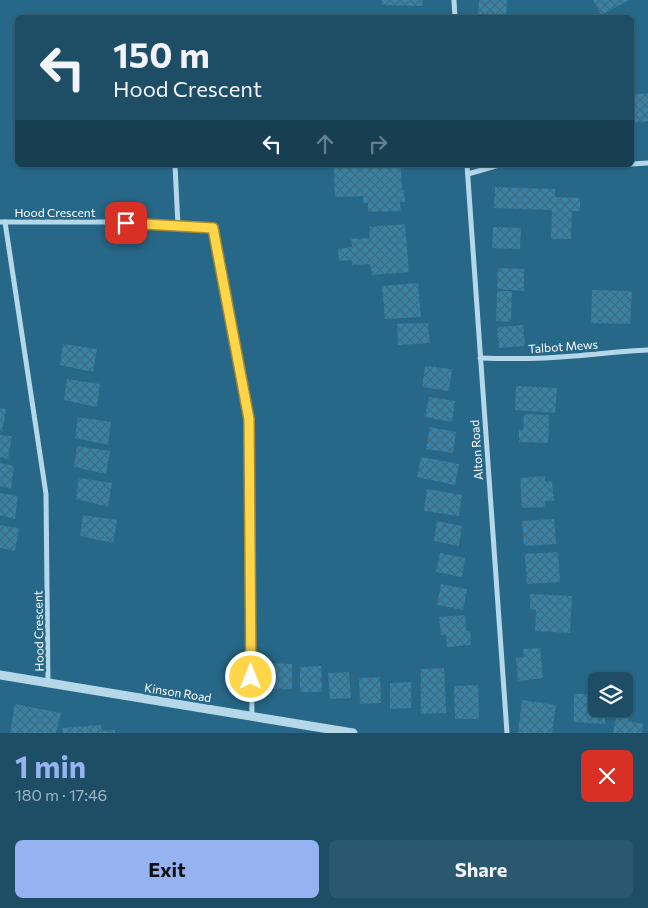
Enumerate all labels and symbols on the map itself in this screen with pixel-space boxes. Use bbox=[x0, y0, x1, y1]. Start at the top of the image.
pin bbox=[105, 202, 147, 244]
street label: Hood Crescent bbox=[14, 205, 96, 219]
street label: Talbot Mews bbox=[528, 337, 598, 355]
street label: Alton Road bbox=[467, 419, 485, 481]
street label: Hood Crescent bbox=[30, 590, 46, 672]
position arrow bbox=[224, 650, 276, 702]
street label: Kinson Road bbox=[143, 680, 213, 704]

